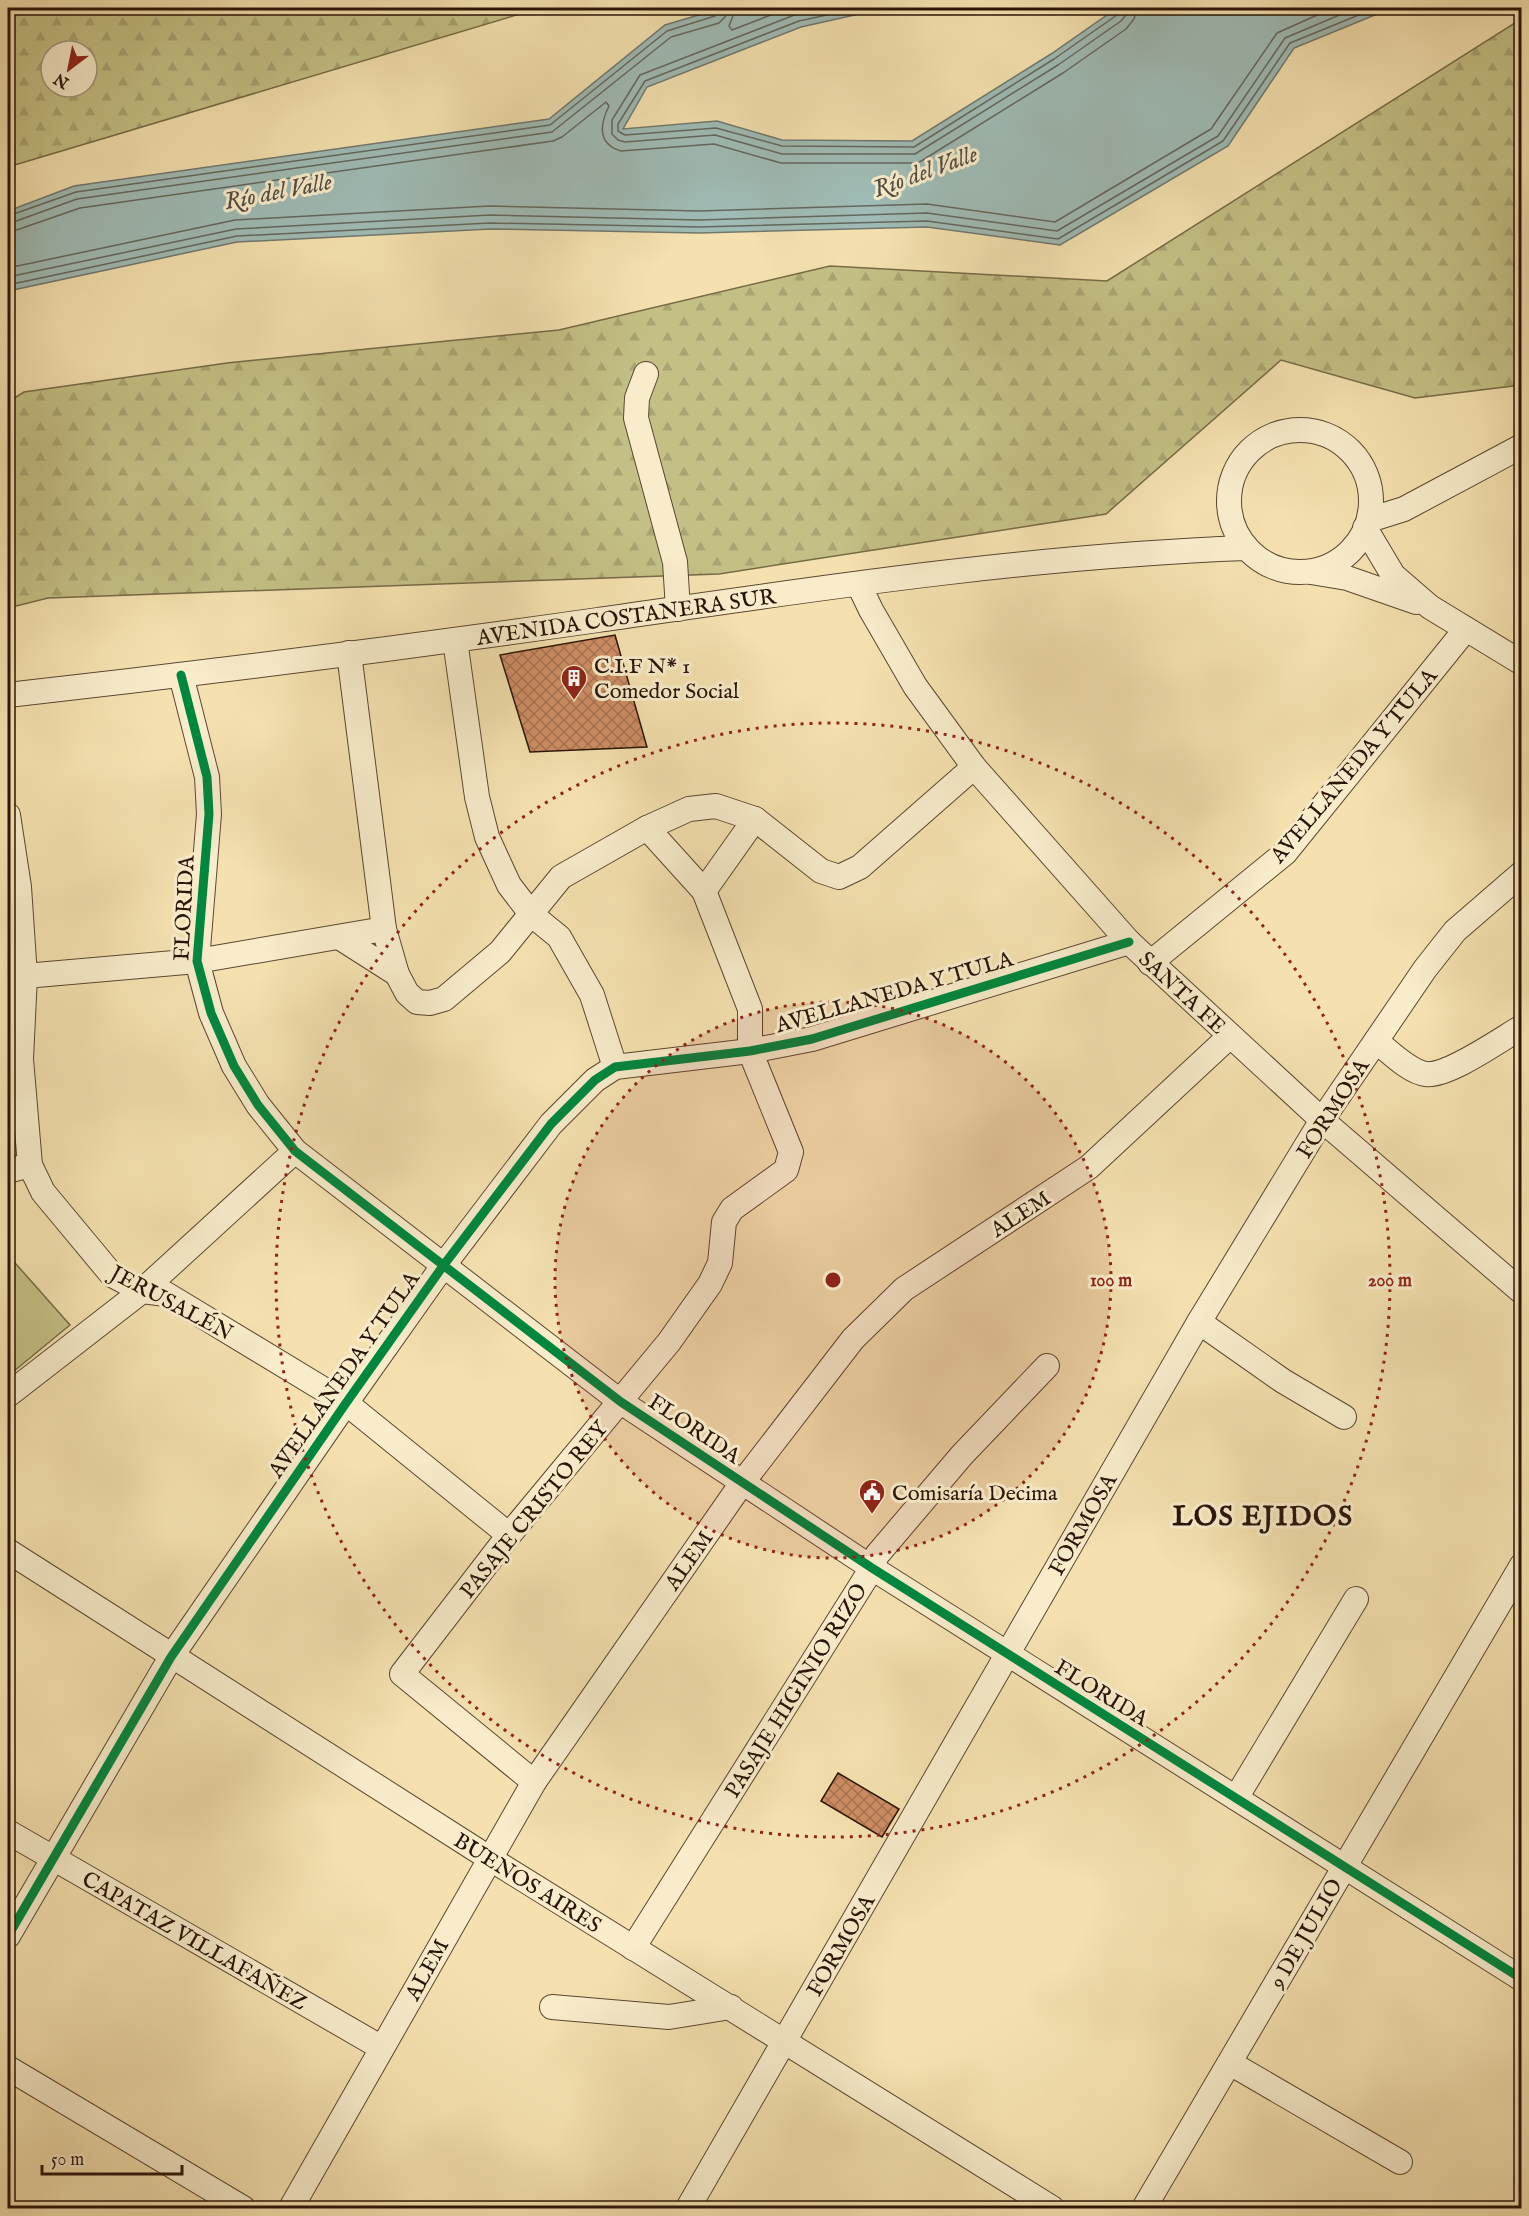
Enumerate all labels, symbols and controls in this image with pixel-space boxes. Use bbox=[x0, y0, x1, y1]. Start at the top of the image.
north arrow bbox=[39, 39, 99, 99]
text: N bbox=[51, 68, 74, 93]
water label: Río del Valle bbox=[869, 139, 982, 206]
water label: Río del Valle bbox=[222, 167, 335, 218]
street label: AVENIDA COSTANERA SUR bbox=[474, 583, 779, 653]
place label: C.I.F N* 1 Comedor Social bbox=[594, 653, 739, 706]
street label: AVELLANEDA Y TULA bbox=[1264, 662, 1445, 870]
building icon: C.I.F N* 1 Comedor Social bbox=[559, 663, 589, 701]
street label: FLORIDA bbox=[168, 853, 202, 962]
street label: AVELLANEDA Y TULA bbox=[772, 945, 1018, 1041]
street label: SANTA FE bbox=[1132, 946, 1231, 1041]
street label: FORMOSA bbox=[1291, 1053, 1377, 1164]
street label: ALEM bbox=[985, 1185, 1057, 1245]
street label: JERUSALÉN bbox=[102, 1258, 237, 1348]
street label: AVELLANEDA Y TULA bbox=[262, 1266, 427, 1485]
centre of rings bbox=[823, 1270, 843, 1290]
text: 100 m bbox=[1090, 1270, 1132, 1293]
text: 200 m bbox=[1368, 1270, 1412, 1293]
street label: FLORIDA bbox=[642, 1388, 746, 1471]
street label: PASAJE CRISTO REY bbox=[454, 1415, 615, 1605]
street label: FORMOSA bbox=[1043, 1468, 1125, 1581]
public building icon: Comisaría Decima bbox=[857, 1477, 887, 1515]
place label: Comisaría Decima bbox=[892, 1480, 1058, 1508]
district label: LOS EJIDOS bbox=[1172, 1500, 1354, 1535]
street label: ALEM bbox=[659, 1526, 720, 1597]
street label: PASAJE HIGINIO RIZO bbox=[719, 1579, 874, 1804]
street label: FLORIDA bbox=[1049, 1654, 1154, 1734]
street label: BUENOS AIRES bbox=[448, 1827, 606, 1940]
street label: CAPATAZ VILLAFAÑEZ bbox=[76, 1866, 312, 2018]
street label: 9 DE JULIO bbox=[1263, 1874, 1350, 1995]
street label: FORMOSA bbox=[801, 1889, 883, 2002]
street label: ALEM bbox=[399, 1934, 456, 2007]
scale bar bbox=[42, 2138, 182, 2176]
text: 50 m bbox=[51, 2149, 84, 2172]

